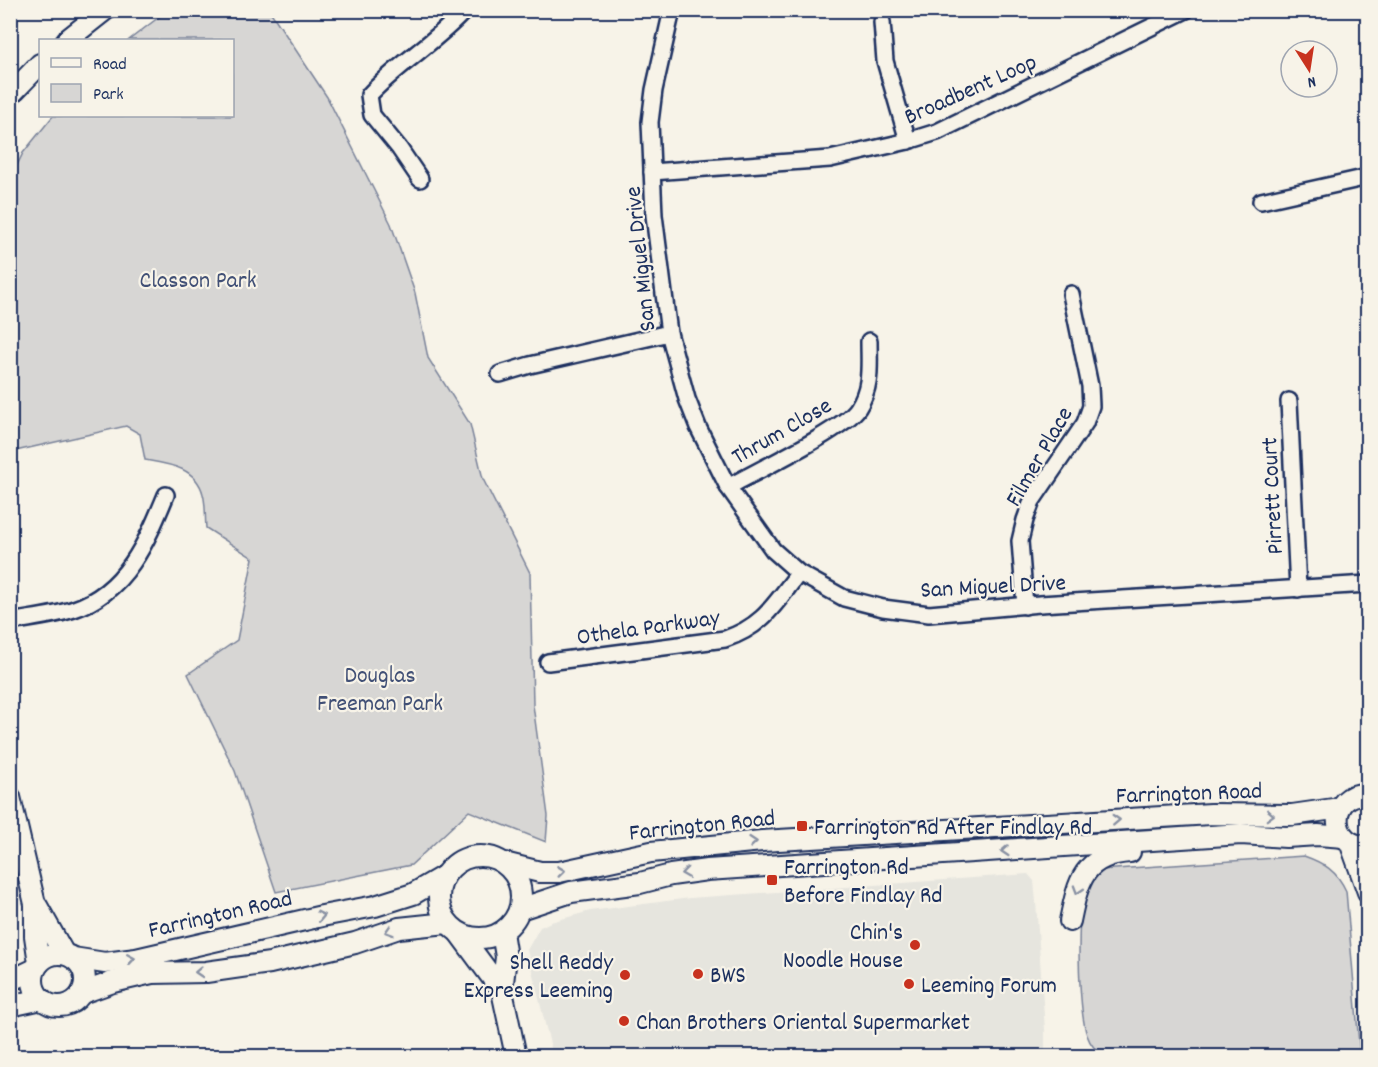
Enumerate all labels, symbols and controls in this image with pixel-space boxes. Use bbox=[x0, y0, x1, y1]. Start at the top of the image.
legend bbox=[39, 39, 234, 117]
north arrow bbox=[1279, 39, 1339, 99]
street label: Broadbent Loop bbox=[899, 46, 1043, 135]
text: Road bbox=[93, 53, 127, 78]
text: N bbox=[1305, 69, 1318, 93]
text: Park bbox=[93, 83, 124, 108]
street label: San Miguel Drive bbox=[617, 184, 667, 333]
park label: Classon Park bbox=[139, 265, 257, 299]
street label: Thrum Close bbox=[726, 390, 839, 475]
street label: Filmer Place bbox=[998, 401, 1083, 514]
street label: Pirrett Court bbox=[1254, 436, 1294, 555]
street label: San Miguel Drive bbox=[919, 567, 1067, 609]
street label: Othela Parkway bbox=[575, 602, 723, 656]
park label: Douglas Freeman Park bbox=[317, 660, 443, 722]
street label: Farrington Road bbox=[1115, 775, 1263, 815]
street label: Farrington Road bbox=[628, 802, 777, 852]
one-way arrow bbox=[1265, 808, 1274, 821]
place label: Farrington Rd After Findlay Rd bbox=[814, 812, 1092, 846]
one-way arrow bbox=[1111, 813, 1120, 826]
marker: Farrington Rd After Findlay Rd bbox=[795, 819, 809, 833]
one-way arrow bbox=[749, 836, 758, 849]
one-way arrow bbox=[1001, 844, 1010, 857]
place label: Farrington Rd Before Findlay Rd bbox=[784, 852, 943, 914]
one-way arrow bbox=[556, 865, 566, 878]
one-way arrow bbox=[680, 867, 690, 879]
marker: Farrington Rd Before Findlay Rd bbox=[765, 873, 779, 887]
street label: Farrington Road bbox=[145, 883, 296, 949]
one-way arrow bbox=[1073, 884, 1085, 895]
one-way arrow bbox=[316, 910, 326, 923]
place label: Chin's Noodle House bbox=[783, 917, 903, 979]
one-way arrow bbox=[384, 924, 395, 936]
marker: Chin's Noodle House bbox=[908, 938, 922, 952]
place label: Shell Reddy Express Leeming bbox=[464, 947, 614, 1009]
one-way arrow bbox=[126, 954, 136, 966]
place label: BWS bbox=[710, 960, 746, 994]
one-way arrow bbox=[195, 965, 204, 978]
marker: BWS bbox=[691, 967, 705, 981]
marker: Shell Reddy Express Leeming bbox=[618, 968, 632, 982]
place label: Leeming Forum bbox=[921, 970, 1057, 1004]
marker: Leeming Forum bbox=[902, 977, 916, 991]
place label: Chan Brothers Oriental Supermarket bbox=[636, 1007, 970, 1041]
marker: Chan Brothers Oriental Supermarket bbox=[617, 1014, 631, 1028]

